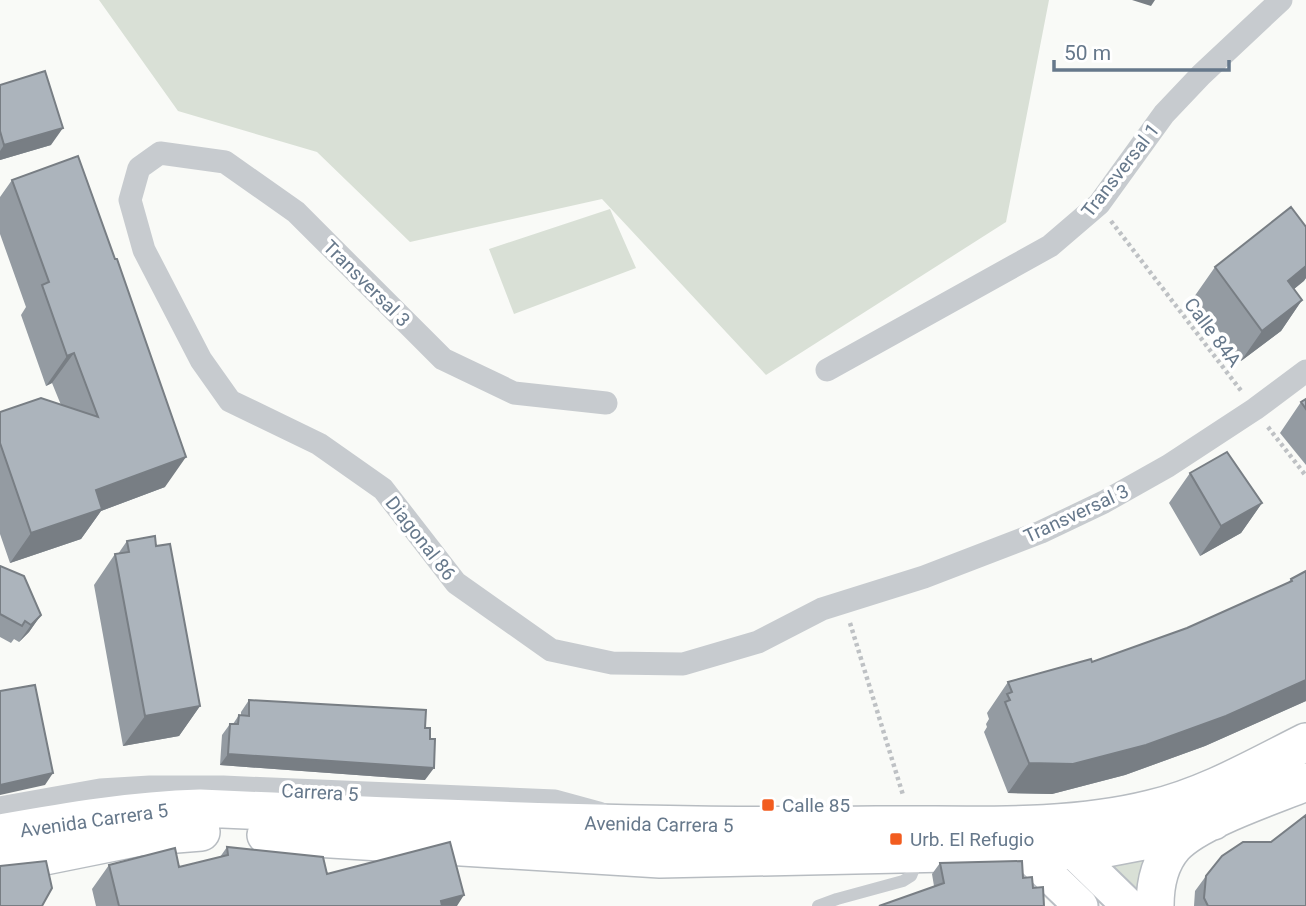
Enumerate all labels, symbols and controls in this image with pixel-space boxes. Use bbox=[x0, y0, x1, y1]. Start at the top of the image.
scale bar bbox=[1054, 28, 1229, 72]
text: 50 m bbox=[1064, 41, 1111, 65]
street label: Transversal 1 bbox=[1077, 119, 1164, 222]
street label: Transversal 3 bbox=[319, 235, 415, 331]
street label: Calle 84A bbox=[1179, 293, 1246, 372]
street label: Transversal 3 bbox=[1020, 479, 1132, 548]
street label: Diagonal 86 bbox=[381, 492, 461, 585]
street label: Carrera 5 bbox=[281, 779, 359, 806]
place label: Calle 85 bbox=[782, 794, 850, 817]
marker: Calle 85 bbox=[760, 797, 776, 813]
street label: Avenida Carrera 5 bbox=[19, 799, 170, 842]
street label: Avenida Carrera 5 bbox=[584, 812, 734, 837]
place label: Urb. El Refugio bbox=[910, 828, 1034, 851]
marker: Urb. El Refugio bbox=[888, 831, 904, 847]

